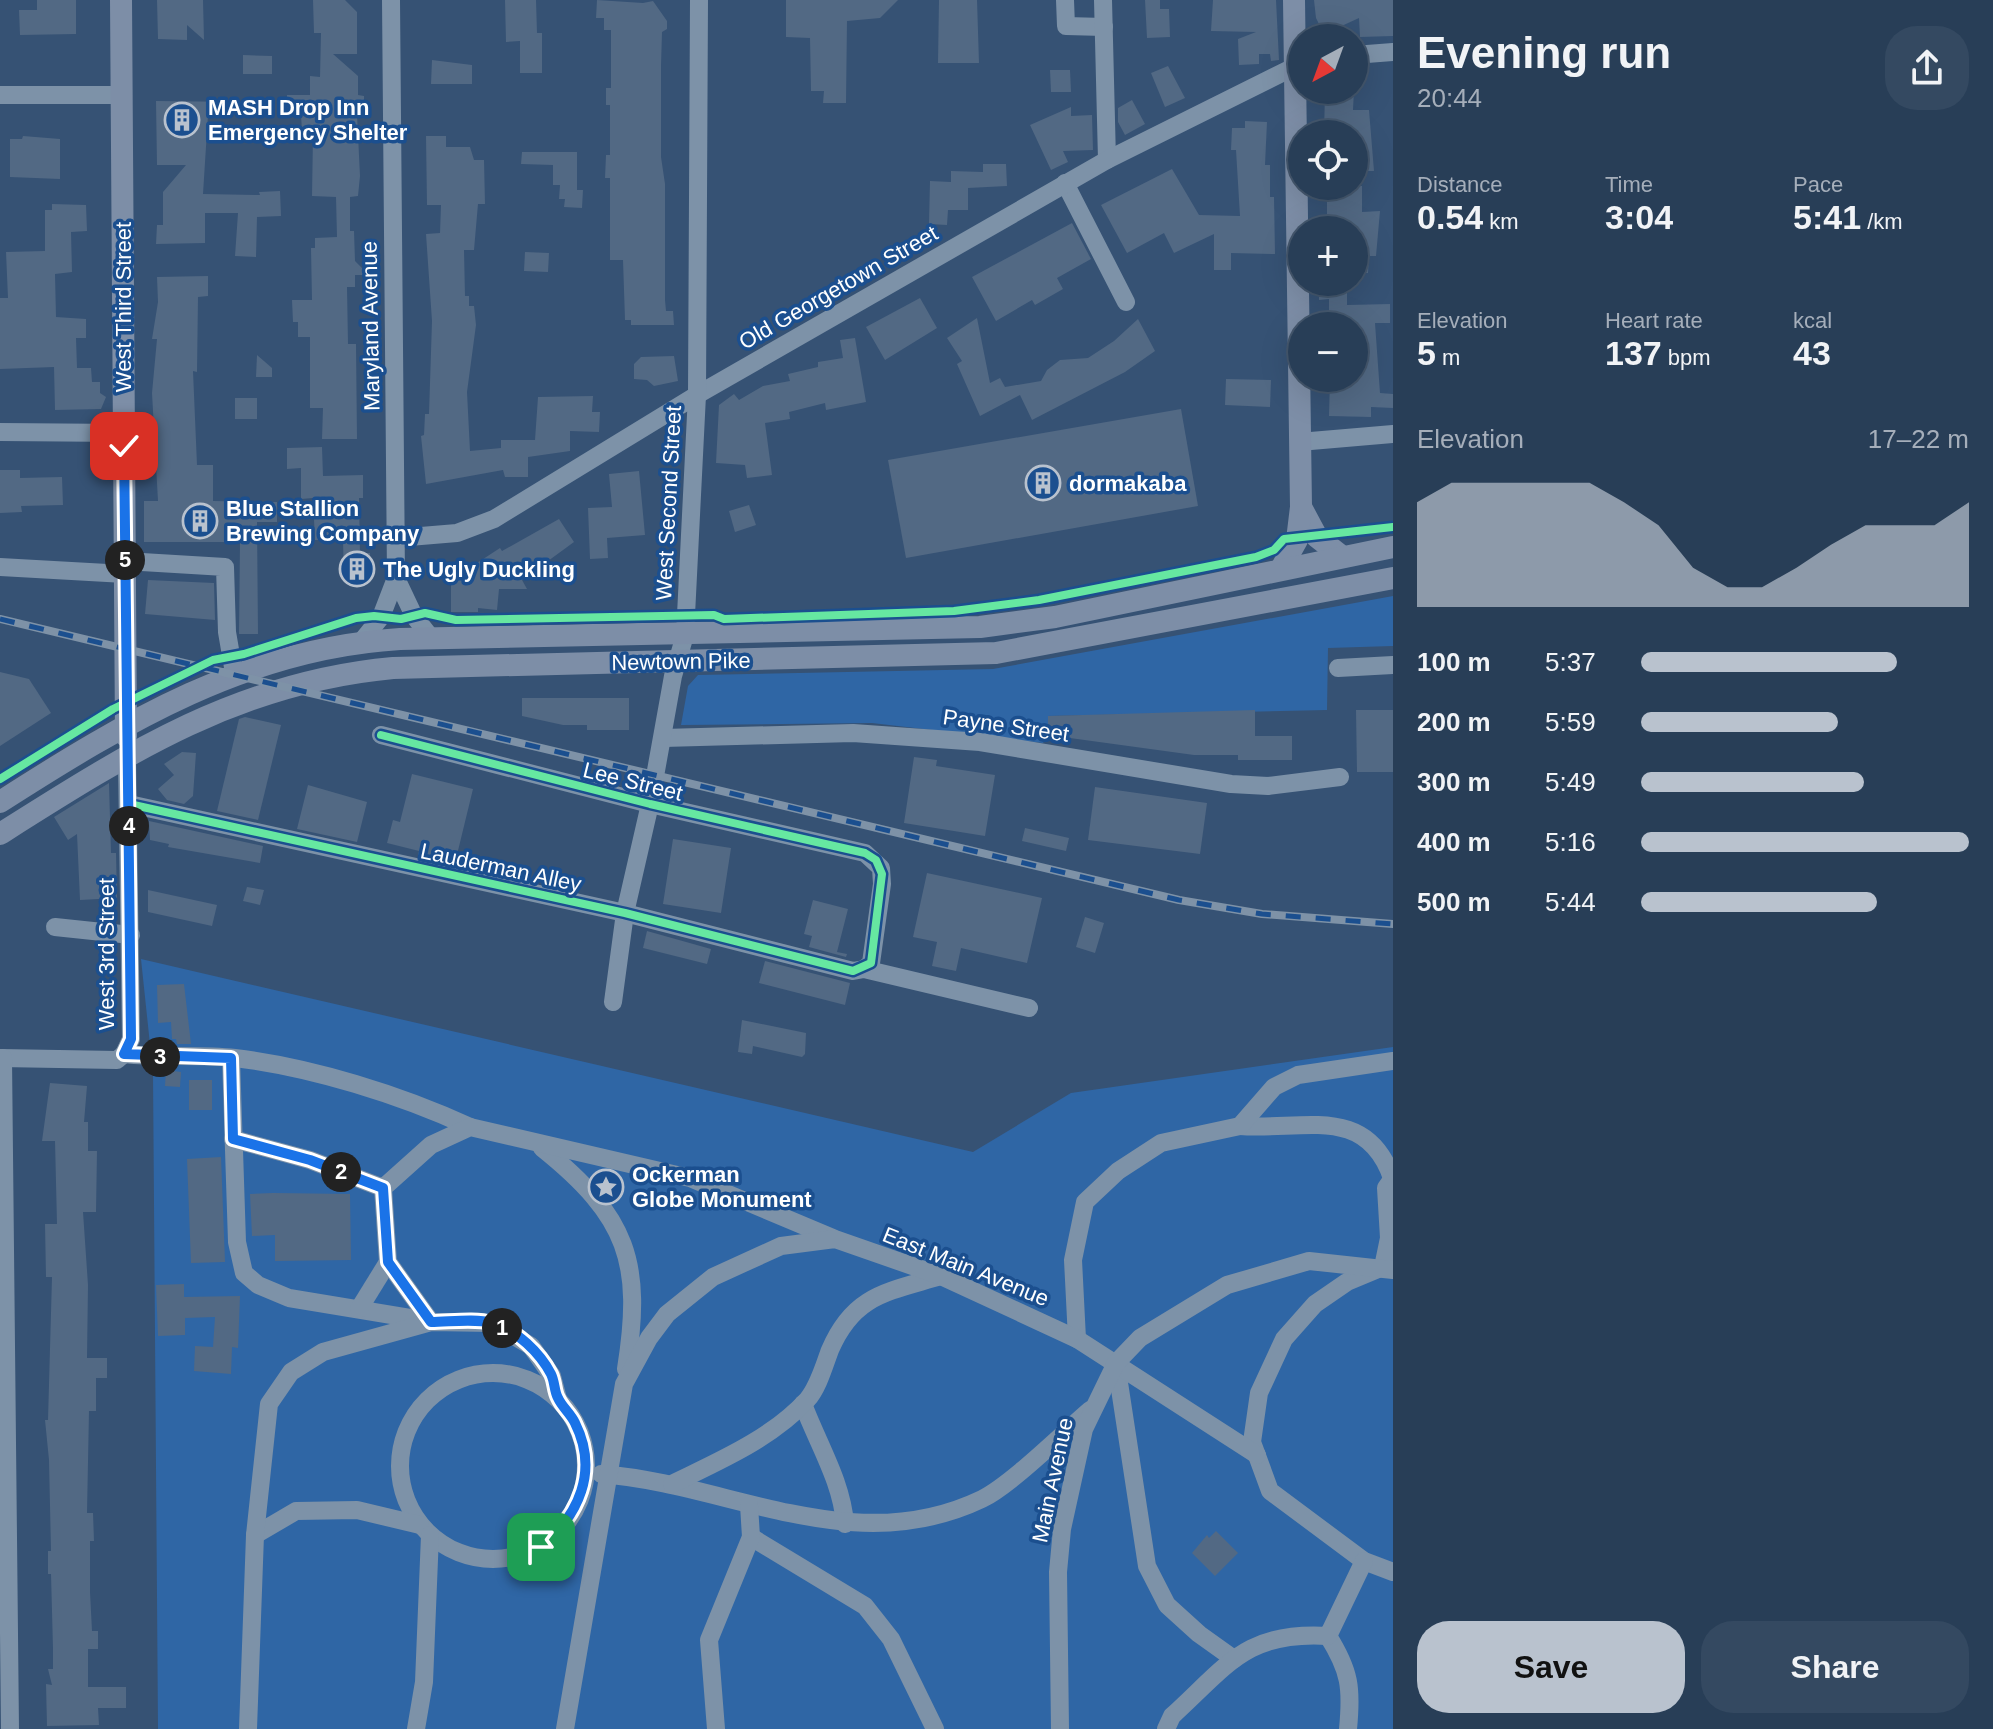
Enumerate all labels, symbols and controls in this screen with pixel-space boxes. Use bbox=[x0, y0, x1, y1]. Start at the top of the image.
north arrow bbox=[1288, 24, 1368, 104]
map controls bbox=[1288, 24, 1368, 392]
button: share bbox=[1885, 26, 1969, 110]
text: Evening run bbox=[1417, 28, 1671, 77]
text: 20:44 bbox=[1417, 83, 1482, 113]
place label: MASH Drop Inn Emergency Shelter bbox=[208, 95, 408, 145]
building icon: MASH Drop Inn Emergency Shelter bbox=[163, 101, 201, 139]
button: locate bbox=[1288, 120, 1368, 200]
text: Distance bbox=[1417, 172, 1503, 197]
text: Time bbox=[1605, 172, 1653, 197]
text: Pace bbox=[1793, 172, 1843, 197]
text: 0.54 bbox=[1417, 198, 1483, 236]
text: 3:04 bbox=[1605, 198, 1673, 236]
text: 5:41 bbox=[1793, 198, 1861, 236]
text: km bbox=[1483, 209, 1519, 234]
text: /km bbox=[1861, 209, 1903, 234]
button: + bbox=[1288, 216, 1368, 296]
street label: Old Georgetown Street bbox=[735, 220, 942, 355]
street label: West Third Street bbox=[111, 222, 136, 392]
street label: Maryland Avenue bbox=[357, 241, 384, 411]
text: Elevation bbox=[1417, 308, 1508, 333]
text: Heart rate bbox=[1605, 308, 1703, 333]
text: kcal bbox=[1793, 308, 1832, 333]
button: − bbox=[1288, 312, 1368, 392]
text: 5 bbox=[1417, 334, 1436, 372]
text: 137 bbox=[1605, 334, 1662, 372]
text: 43 bbox=[1793, 334, 1831, 372]
text: m bbox=[1436, 345, 1460, 370]
text: bpm bbox=[1662, 345, 1711, 370]
street label: West Second Street bbox=[651, 405, 686, 601]
pin bbox=[90, 412, 158, 480]
icon: check bbox=[102, 424, 146, 468]
text: Elevation bbox=[1417, 424, 1524, 454]
text: 17–22 m bbox=[1868, 424, 1969, 454]
building icon: dormakaba bbox=[1024, 464, 1062, 502]
place label: dormakaba bbox=[1069, 471, 1187, 496]
place label: Blue Stallion Brewing Company bbox=[226, 496, 420, 546]
building icon: Blue Stallion Brewing Company bbox=[181, 502, 219, 540]
pin: 5 bbox=[105, 540, 145, 580]
text: 5 bbox=[119, 547, 131, 572]
building icon: The Ugly Duckling bbox=[338, 550, 376, 588]
place label: The Ugly Duckling bbox=[383, 557, 575, 582]
text: 100 m bbox=[1417, 647, 1491, 677]
text: 5:37 bbox=[1545, 647, 1596, 677]
street label: Newtown Pike bbox=[611, 648, 751, 675]
street label: Payne Street bbox=[941, 704, 1071, 747]
text: 200 m bbox=[1417, 707, 1491, 737]
text: 5:59 bbox=[1545, 707, 1596, 737]
street label: Lee Street bbox=[581, 757, 685, 806]
text: 300 m bbox=[1417, 767, 1491, 797]
text: 5:49 bbox=[1545, 767, 1596, 797]
pin: 4 bbox=[109, 806, 149, 846]
text: 4 bbox=[123, 813, 135, 838]
text: 400 m bbox=[1417, 827, 1491, 857]
text: 5:16 bbox=[1545, 827, 1596, 857]
street label: Lauderman Alley bbox=[418, 838, 584, 897]
street label: West 3rd Street bbox=[94, 878, 119, 1030]
text: 500 m bbox=[1417, 887, 1491, 917]
text: 5:44 bbox=[1545, 887, 1596, 917]
pin: 3 bbox=[140, 1037, 180, 1077]
text: 3 bbox=[154, 1044, 166, 1069]
pin: 2 bbox=[321, 1152, 361, 1192]
text: 2 bbox=[335, 1159, 347, 1184]
place label: Ockerman Globe Monument bbox=[632, 1162, 812, 1212]
place icon: Ockerman Globe Monument bbox=[587, 1168, 625, 1206]
street label: East Main Avenue bbox=[879, 1222, 1053, 1311]
pin: 1 bbox=[482, 1308, 522, 1348]
text: 1 bbox=[496, 1315, 508, 1340]
street label: Main Avenue bbox=[1027, 1415, 1078, 1545]
pin bbox=[507, 1513, 575, 1581]
icon: arrive bbox=[519, 1525, 563, 1569]
button: Save bbox=[1417, 1621, 1685, 1713]
button: Share bbox=[1701, 1621, 1969, 1713]

